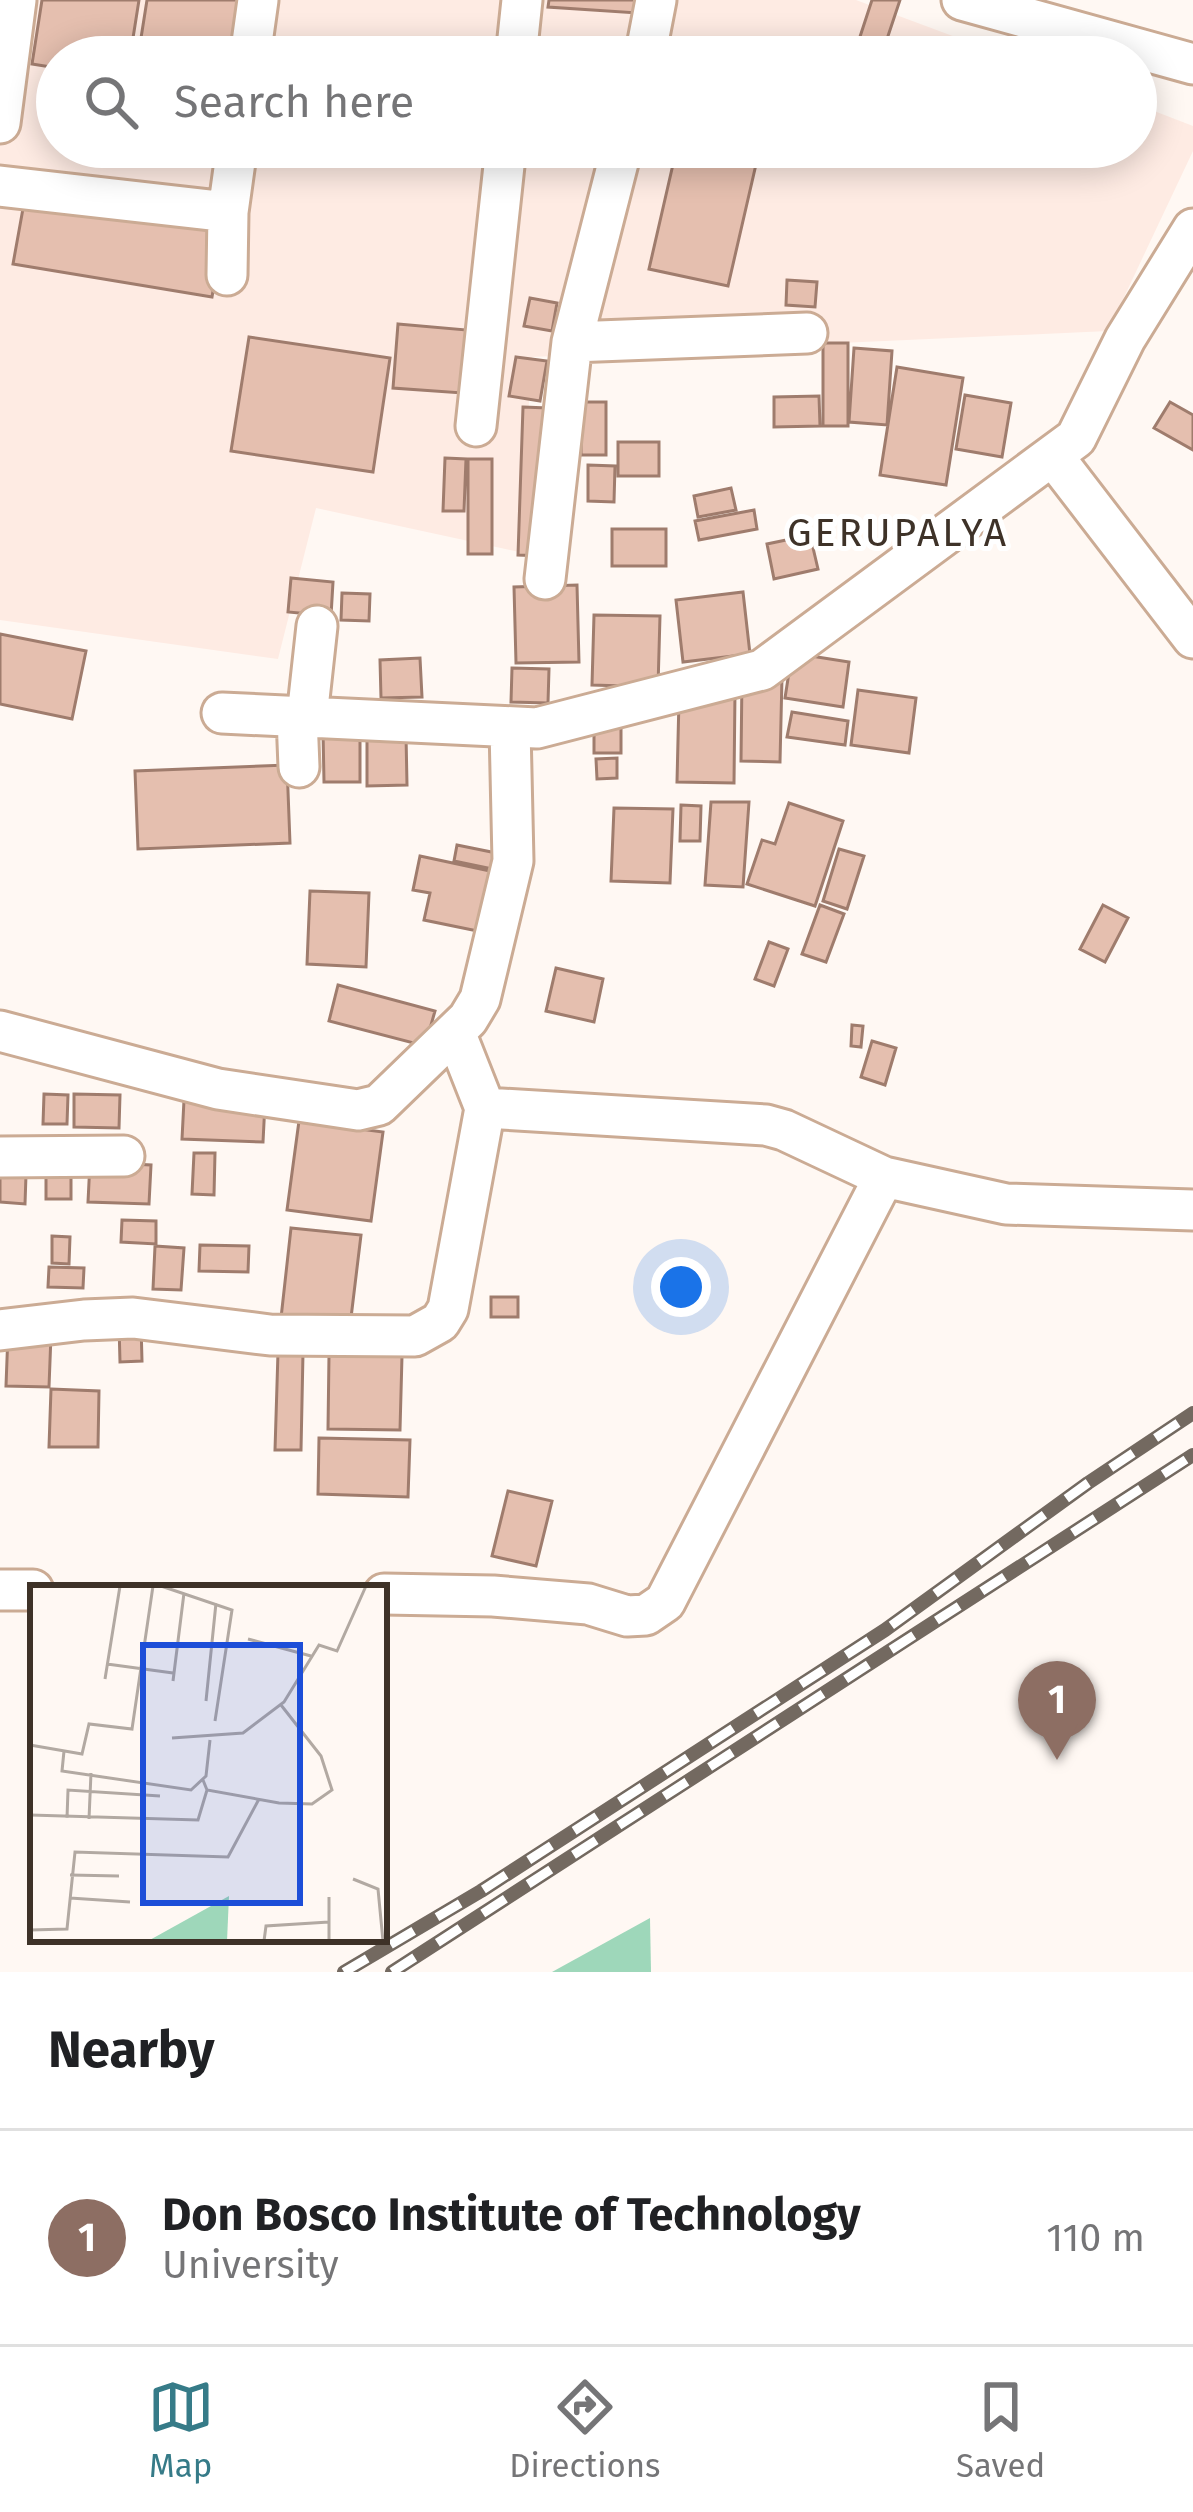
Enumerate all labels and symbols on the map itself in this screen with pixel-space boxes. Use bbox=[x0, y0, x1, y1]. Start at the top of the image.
district label: GERUPALYA bbox=[787, 510, 1009, 556]
your location bbox=[651, 1257, 711, 1317]
inset map bbox=[30, 1585, 387, 1942]
pin: 1 bbox=[1018, 1661, 1096, 1760]

